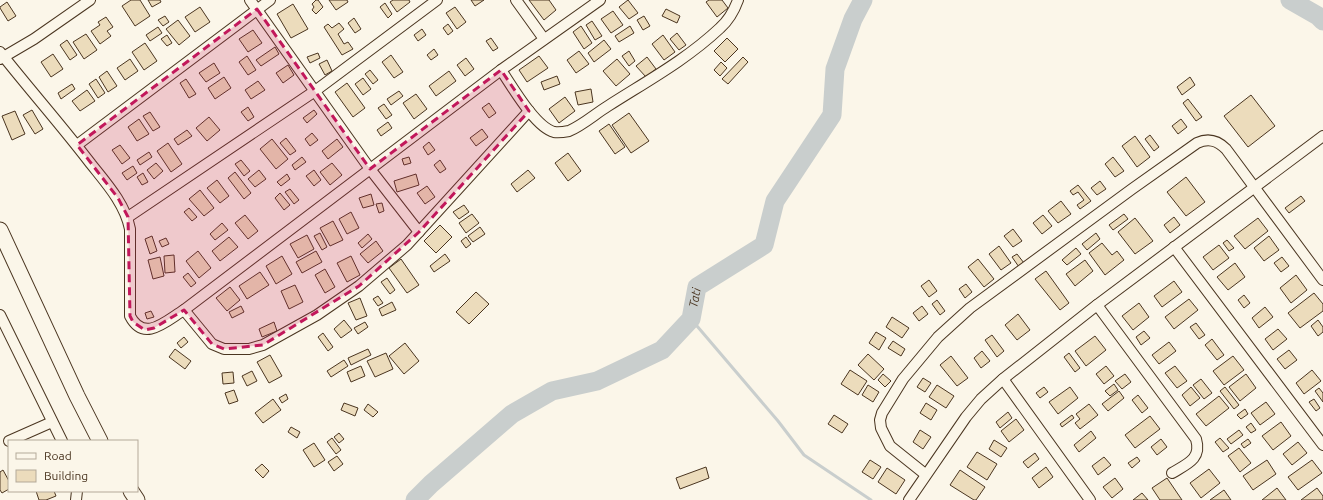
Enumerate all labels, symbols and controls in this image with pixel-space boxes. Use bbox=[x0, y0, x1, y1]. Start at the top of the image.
water label: Tati bbox=[686, 286, 703, 309]
legend bbox=[8, 440, 138, 492]
text: Road bbox=[44, 449, 72, 462]
text: Building bbox=[44, 469, 88, 482]

